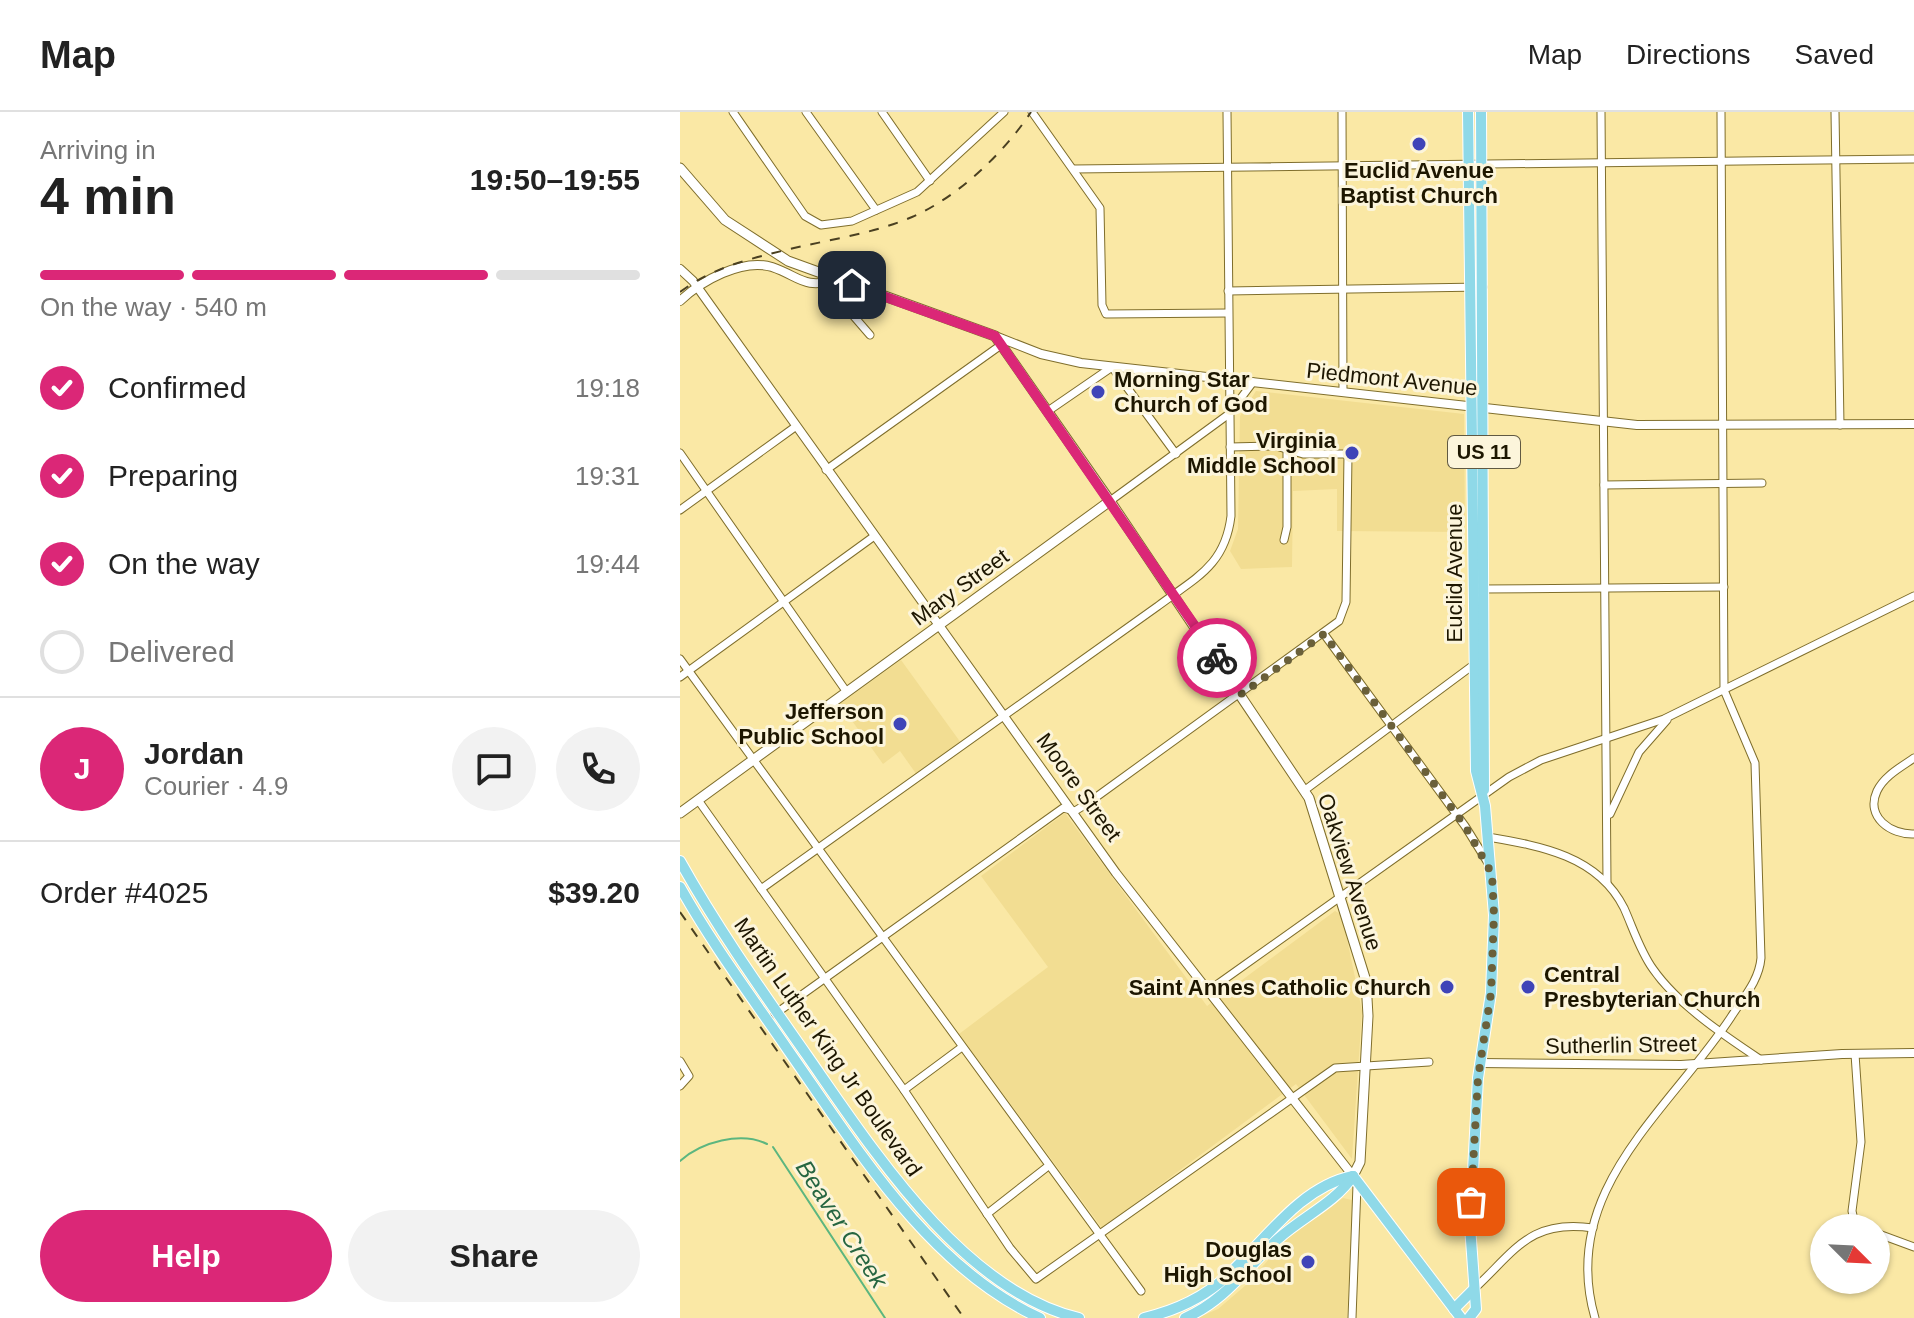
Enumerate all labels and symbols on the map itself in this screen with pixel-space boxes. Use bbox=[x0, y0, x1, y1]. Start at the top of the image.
marker: Euclid Avenue Baptist Church bbox=[1410, 135, 1428, 153]
place label: Euclid Avenue Baptist Church bbox=[1340, 158, 1498, 208]
pin bbox=[818, 251, 886, 319]
street label: Piedmont Avenue bbox=[1305, 358, 1479, 400]
place label: Morning Star Church of God bbox=[1114, 367, 1268, 417]
marker: Morning Star Church of God bbox=[1089, 383, 1107, 401]
place label: Virginia Middle School bbox=[1187, 428, 1337, 478]
road number: US 11 bbox=[1448, 436, 1520, 468]
marker: Virginia Middle School bbox=[1343, 444, 1361, 462]
street label: Euclid Avenue bbox=[1442, 503, 1467, 643]
street label: Mary Street bbox=[907, 543, 1013, 631]
courier bbox=[1177, 618, 1257, 698]
place label: Jefferson Public School bbox=[739, 699, 884, 749]
marker: Jefferson Public School bbox=[891, 715, 909, 733]
street label: Moore Street bbox=[1032, 728, 1126, 846]
street label: Oakview Avenue bbox=[1313, 790, 1387, 954]
street label: Martin Luther King Jr Boulevard bbox=[729, 913, 927, 1181]
place label: Central Presbyterian Church bbox=[1544, 962, 1760, 1012]
place label: Saint Annes Catholic Church bbox=[1129, 975, 1431, 1000]
marker: Saint Annes Catholic Church bbox=[1438, 978, 1456, 996]
marker: Central Presbyterian Church bbox=[1519, 978, 1537, 996]
street label: Sutherlin Street bbox=[1545, 1031, 1697, 1059]
water label: Beaver Creek bbox=[791, 1155, 894, 1295]
pin bbox=[1437, 1168, 1505, 1236]
north arrow bbox=[1810, 1214, 1890, 1294]
place label: Douglas High School bbox=[1164, 1237, 1292, 1287]
marker: Douglas High School bbox=[1299, 1253, 1317, 1271]

